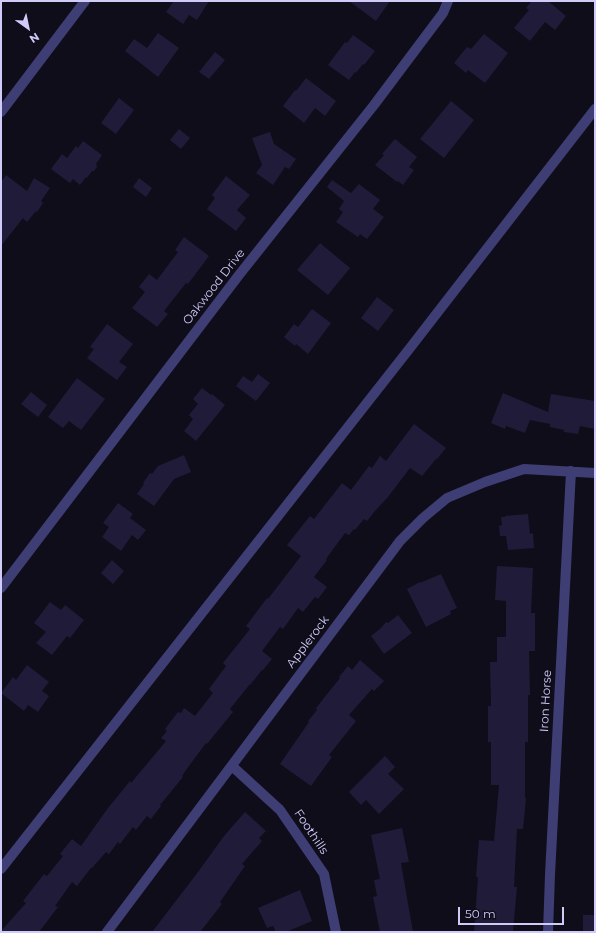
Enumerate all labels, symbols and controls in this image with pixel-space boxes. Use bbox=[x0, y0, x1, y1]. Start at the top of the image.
north arrow bbox=[8, 8, 48, 48]
text: N bbox=[27, 30, 42, 46]
street label: Oakwood Drive bbox=[180, 246, 248, 328]
street label: Applerock bbox=[284, 613, 332, 671]
street label: Iron Horse bbox=[537, 670, 555, 732]
street label: Foothills bbox=[291, 807, 331, 857]
scale bar bbox=[460, 899, 566, 925]
text: 50 m bbox=[465, 906, 496, 921]

